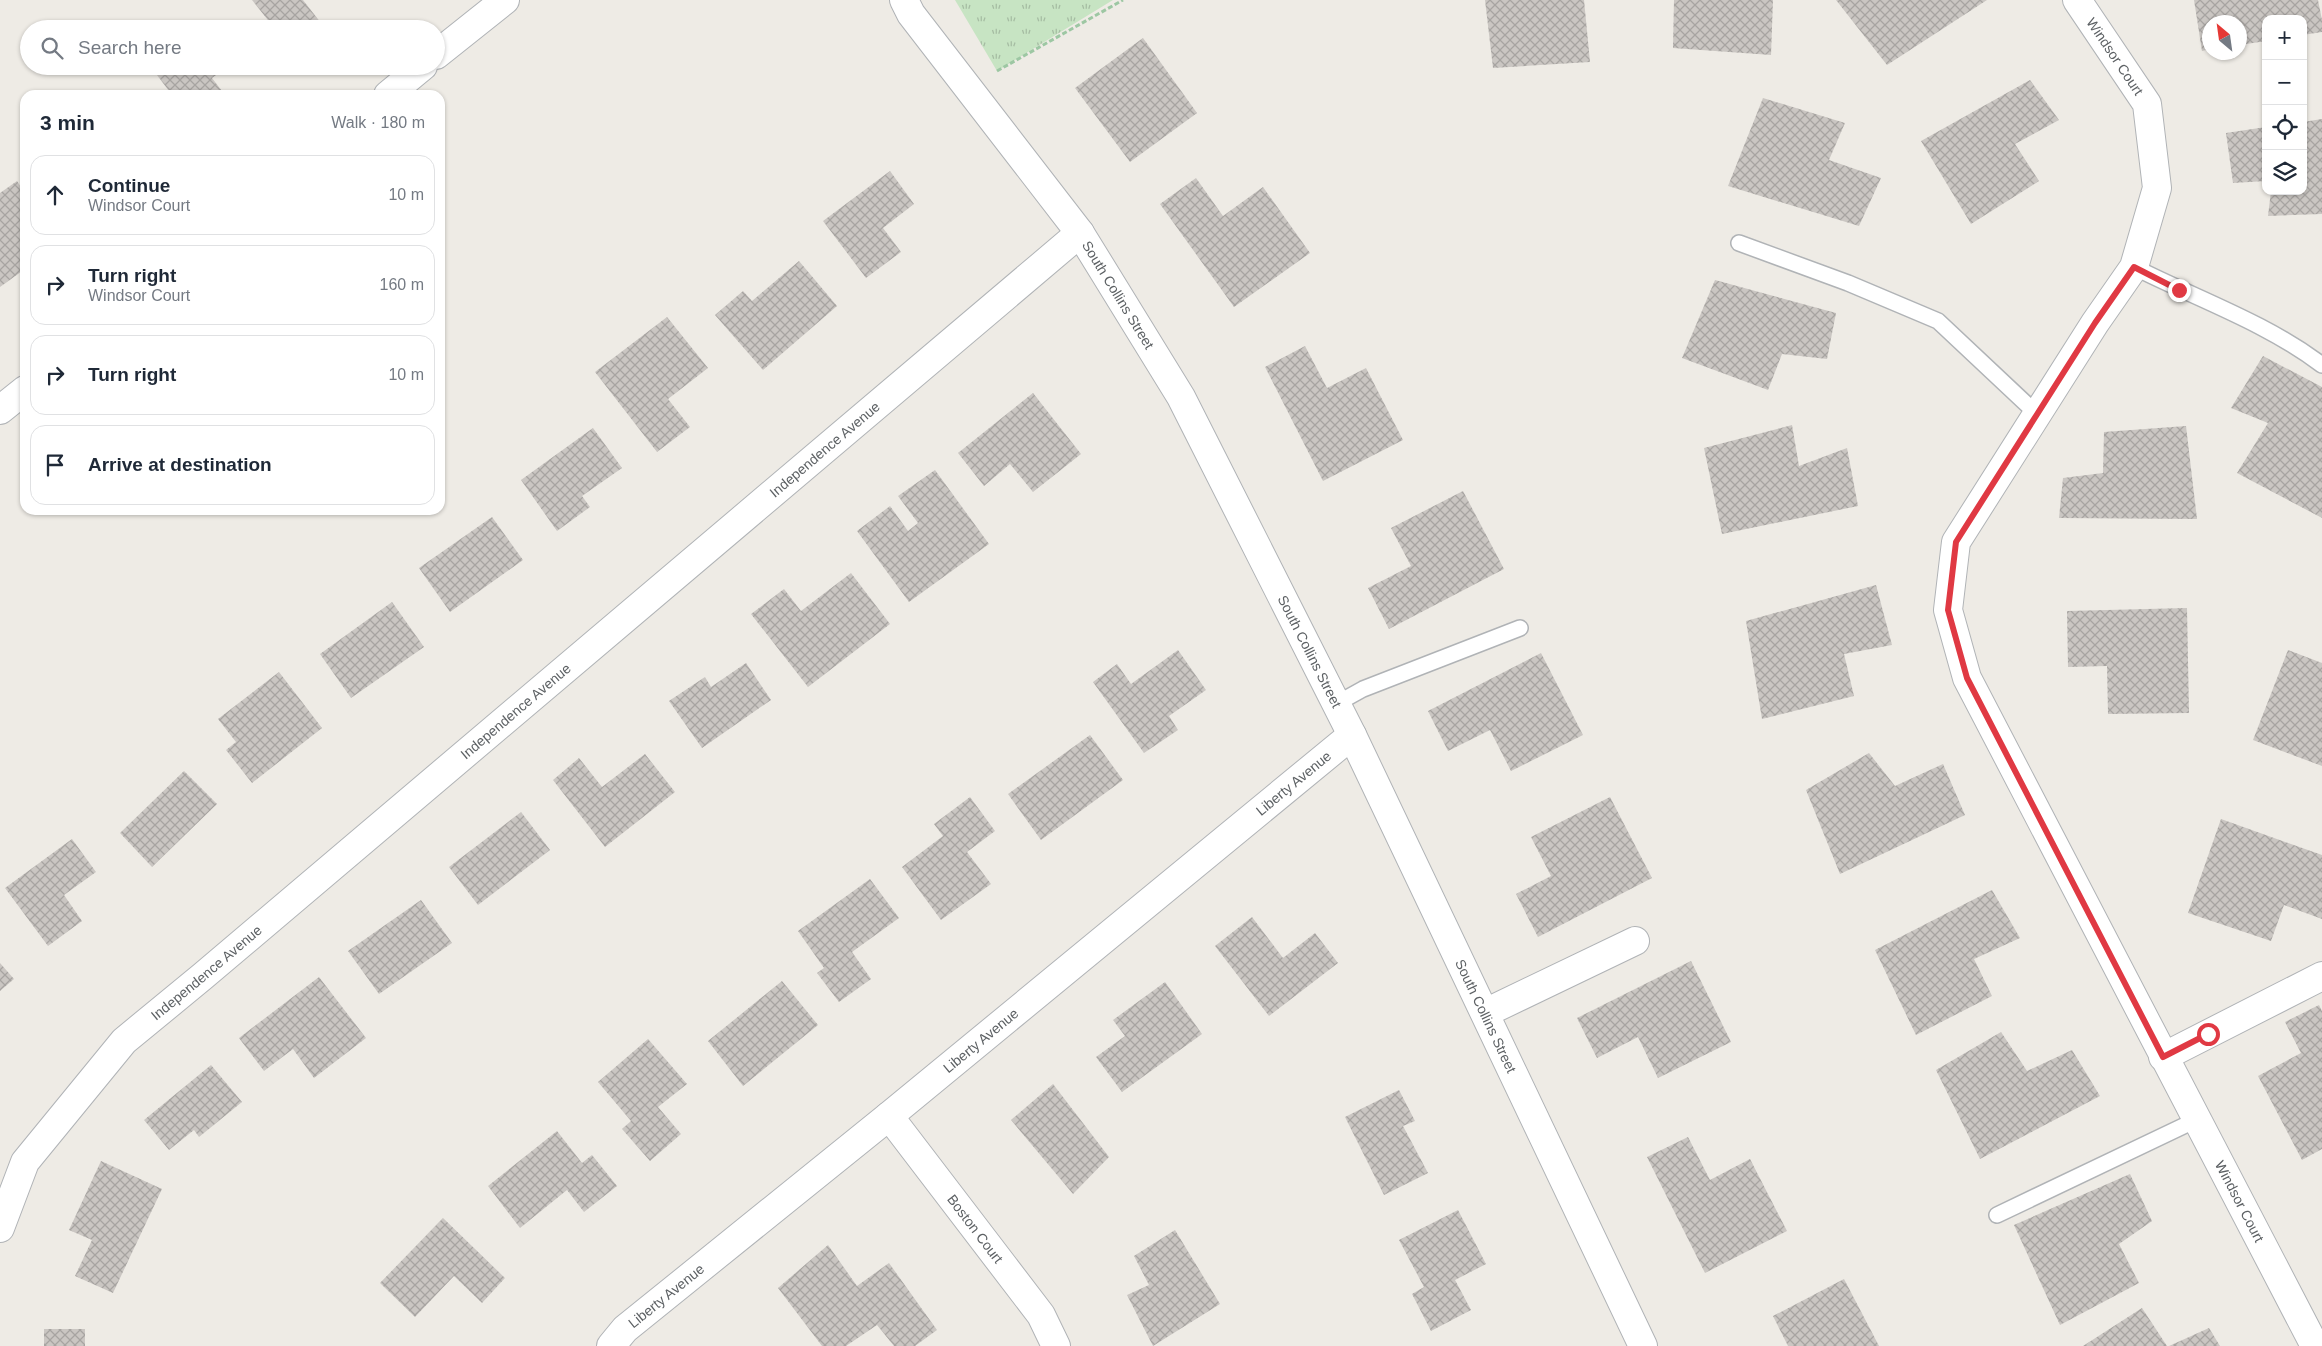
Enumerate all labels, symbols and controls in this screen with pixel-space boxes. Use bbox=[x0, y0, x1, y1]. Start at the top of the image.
street label: Windsor Court bbox=[2083, 15, 2147, 98]
north arrow bbox=[2202, 15, 2247, 60]
map controls bbox=[2262, 15, 2307, 195]
button: + bbox=[2262, 15, 2307, 60]
search box bbox=[20, 20, 445, 75]
icon: search bbox=[38, 34, 66, 62]
text: Search here bbox=[78, 37, 182, 58]
button: − bbox=[2262, 60, 2307, 105]
button: locate bbox=[2262, 105, 2307, 150]
text: 3 min bbox=[40, 111, 95, 134]
text: Walk · 180 m bbox=[331, 114, 425, 131]
button: layers bbox=[2262, 150, 2307, 195]
text: Continue bbox=[88, 175, 170, 196]
icon: ahead bbox=[41, 181, 69, 209]
text: 10 m bbox=[388, 186, 424, 203]
text: Windsor Court bbox=[88, 197, 190, 214]
street label: South Collins Street bbox=[1079, 238, 1157, 352]
text: Turn right bbox=[88, 265, 176, 286]
icon: right bbox=[41, 271, 69, 299]
text: 160 m bbox=[380, 276, 424, 293]
route end bbox=[2168, 279, 2191, 302]
text: Windsor Court bbox=[88, 287, 190, 304]
icon: right bbox=[41, 361, 69, 389]
text: Turn right bbox=[88, 364, 176, 385]
text: 10 m bbox=[388, 366, 424, 383]
street label: Independence Avenue bbox=[766, 398, 883, 500]
icon: arrive bbox=[41, 451, 69, 479]
text: Arrive at destination bbox=[88, 454, 272, 475]
street label: South Collins Street bbox=[1275, 593, 1345, 710]
street label: Independence Avenue bbox=[457, 660, 574, 762]
street label: Liberty Avenue bbox=[1253, 748, 1334, 819]
street label: Independence Avenue bbox=[148, 922, 265, 1023]
street label: South Collins Street bbox=[1452, 957, 1520, 1076]
street label: Liberty Avenue bbox=[940, 1005, 1022, 1076]
route start bbox=[2197, 1023, 2220, 1046]
street label: Windsor Court bbox=[2212, 1158, 2267, 1245]
street label: Boston Court bbox=[944, 1191, 1006, 1266]
street label: Liberty Avenue bbox=[625, 1260, 707, 1331]

